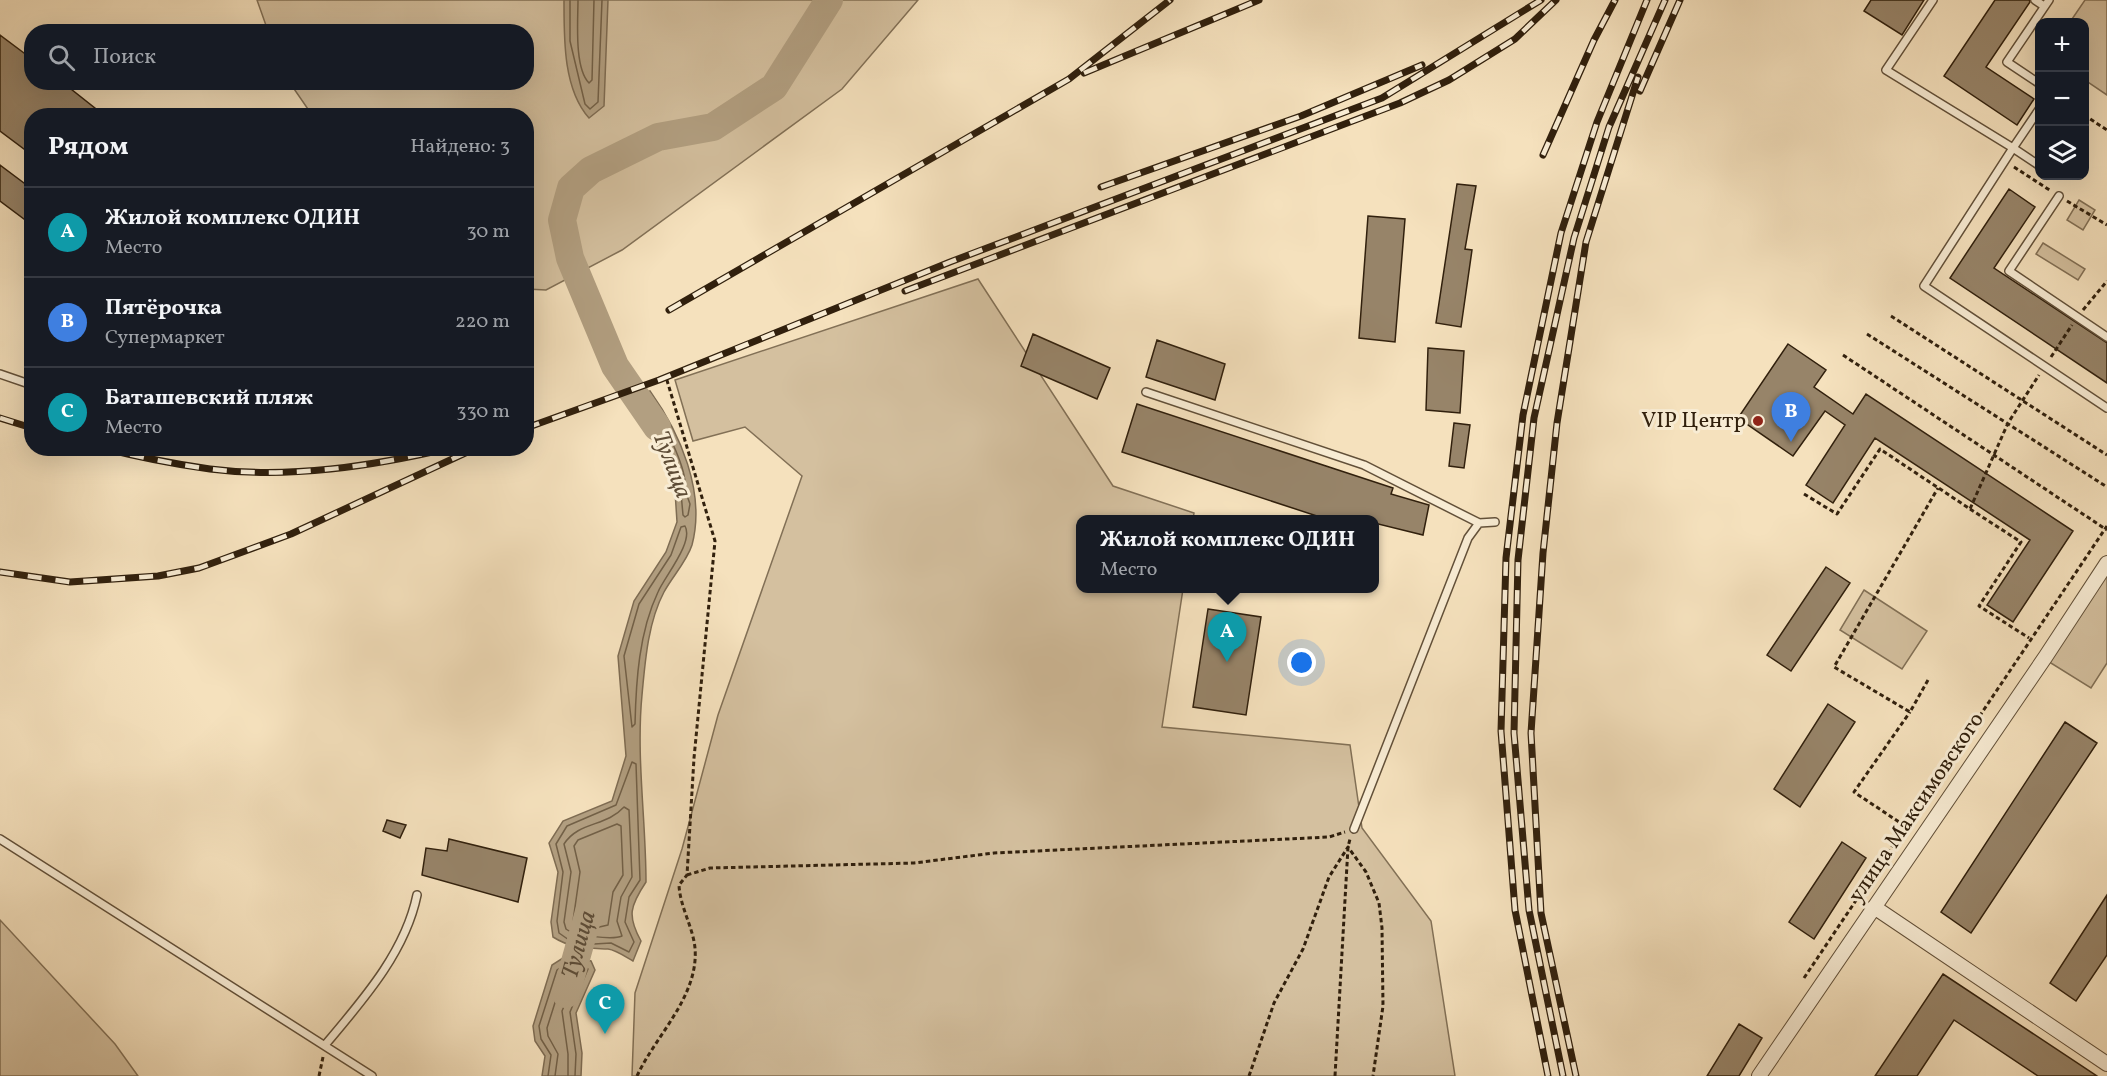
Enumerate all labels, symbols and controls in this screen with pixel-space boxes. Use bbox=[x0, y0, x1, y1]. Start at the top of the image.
map controls bbox=[2035, 18, 2089, 180]
button: + bbox=[2035, 18, 2089, 72]
search box bbox=[24, 24, 534, 90]
icon: search bbox=[45, 41, 78, 74]
text: Поиск bbox=[93, 42, 156, 73]
button: − bbox=[2035, 72, 2089, 126]
button: layers bbox=[2035, 126, 2089, 180]
text: Рядом bbox=[48, 129, 128, 165]
text: Найдено: 3 bbox=[410, 133, 510, 161]
text: Жилой комплекс ОДИН bbox=[105, 203, 360, 234]
text: A bbox=[60, 218, 75, 246]
text: 30 m bbox=[466, 218, 510, 246]
text: Место bbox=[105, 234, 162, 262]
text: Пятёрочка bbox=[105, 293, 222, 324]
text: B bbox=[61, 308, 74, 336]
text: 220 m bbox=[455, 308, 510, 336]
text: Супермаркет bbox=[105, 324, 225, 352]
text: Баташевский пляж bbox=[105, 383, 313, 414]
pin: B bbox=[1772, 392, 1810, 442]
text: C bbox=[61, 398, 74, 426]
text: 330 m bbox=[456, 398, 510, 426]
place label: VIP Центр bbox=[1641, 406, 1746, 437]
text: Место bbox=[105, 414, 162, 442]
marker: VIP Центр bbox=[1751, 414, 1765, 428]
water label: Тулица bbox=[643, 426, 699, 504]
popup bbox=[1076, 515, 1379, 593]
text: Жилой комплекс ОДИН bbox=[1100, 525, 1355, 556]
text: Место bbox=[1100, 556, 1157, 584]
pin: A bbox=[1208, 612, 1246, 662]
your location bbox=[1287, 648, 1316, 677]
street label: улица Максимовского bbox=[1842, 707, 1992, 909]
water label: Тулица bbox=[554, 907, 606, 983]
pin: C bbox=[586, 984, 624, 1034]

